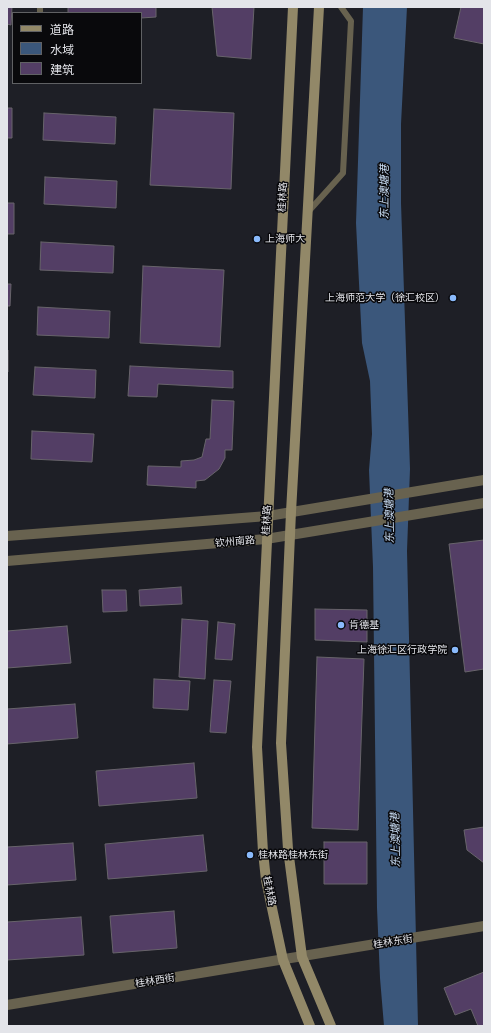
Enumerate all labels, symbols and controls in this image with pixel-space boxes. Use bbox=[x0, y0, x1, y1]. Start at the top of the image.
legend bbox=[12, 12, 142, 84]
text: 道路 bbox=[50, 22, 74, 37]
text: 水域 bbox=[50, 42, 74, 57]
text: 建筑 bbox=[50, 62, 74, 77]
water label: 东上澳塘港 bbox=[378, 165, 392, 219]
street label: 桂林路 bbox=[276, 182, 290, 212]
place label: 上海师大 bbox=[265, 233, 305, 245]
marker: 上海师大 bbox=[252, 234, 262, 244]
place label: 上海师范大学（徐汇校区） bbox=[325, 292, 445, 304]
marker: 上海师范大学（徐汇校区） bbox=[448, 293, 458, 303]
water label: 东上澳塘港 bbox=[383, 488, 397, 544]
street label: 桂林路 bbox=[260, 505, 274, 535]
street label: 钦州南路 bbox=[215, 534, 255, 550]
place label: 肯德基 bbox=[349, 619, 379, 631]
marker: 肯德基 bbox=[336, 620, 346, 630]
place label: 上海徐汇区行政学院 bbox=[357, 644, 447, 656]
marker: 上海徐汇区行政学院 bbox=[450, 645, 460, 655]
water label: 东上澳塘港 bbox=[389, 812, 403, 868]
place label: 桂林路桂林东街 bbox=[258, 849, 328, 861]
marker: 桂林路桂林东街 bbox=[245, 850, 255, 860]
street label: 桂林路 bbox=[260, 875, 278, 907]
street label: 桂林东街 bbox=[372, 933, 414, 951]
street label: 桂林西街 bbox=[134, 972, 176, 990]

